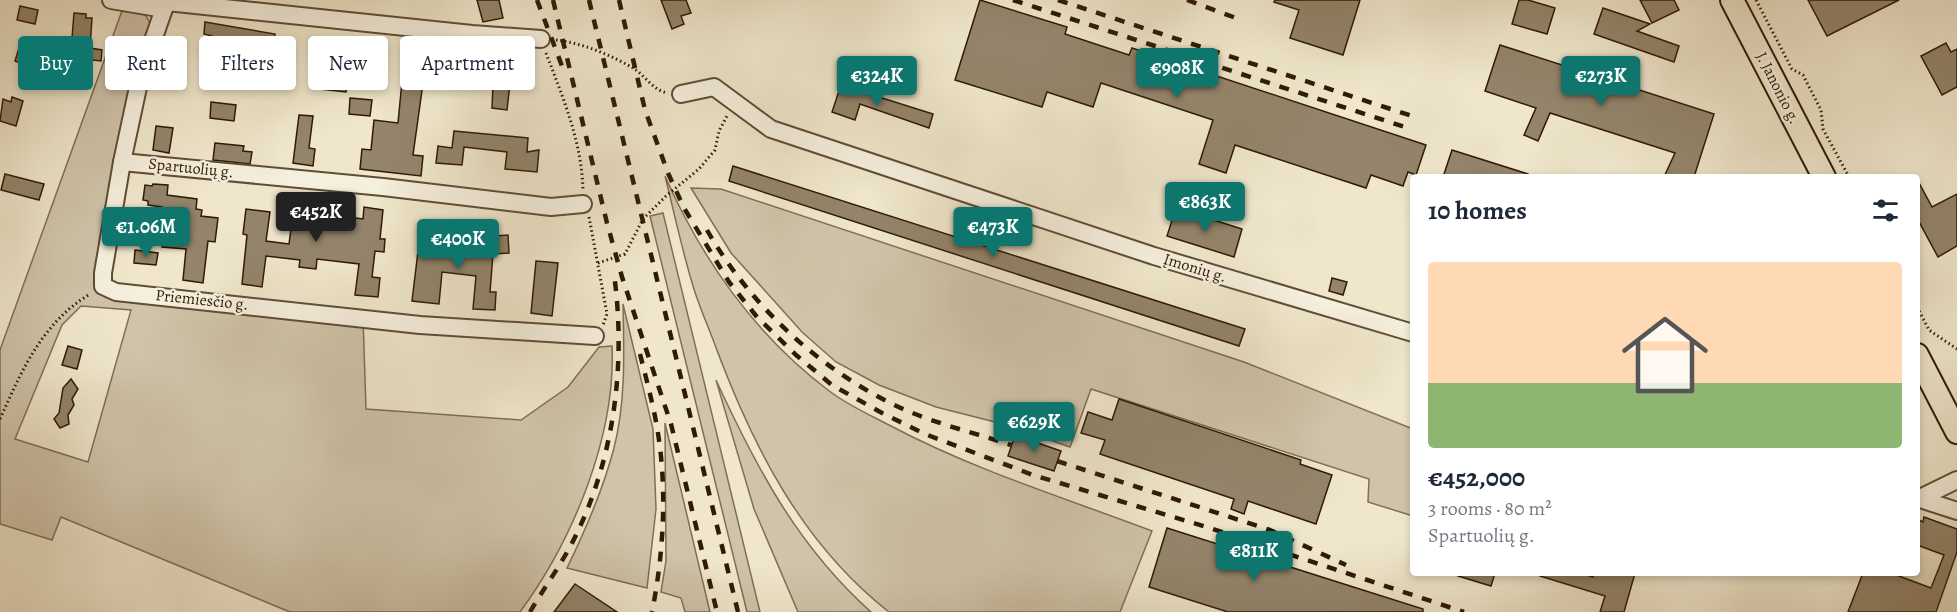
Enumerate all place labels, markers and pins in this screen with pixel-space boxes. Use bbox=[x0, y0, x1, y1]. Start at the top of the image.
pin: €908K bbox=[1135, 48, 1219, 99]
pin: €324K bbox=[835, 56, 919, 107]
pin: €273K bbox=[1559, 56, 1643, 107]
pin: €863K bbox=[1163, 182, 1247, 233]
pin: €452K bbox=[274, 192, 358, 243]
pin: €1.06M bbox=[97, 207, 195, 258]
pin: €473K bbox=[951, 207, 1035, 258]
pin: €400K bbox=[416, 219, 500, 270]
pin: €629K bbox=[992, 402, 1076, 453]
pin: €811K bbox=[1212, 531, 1296, 582]

